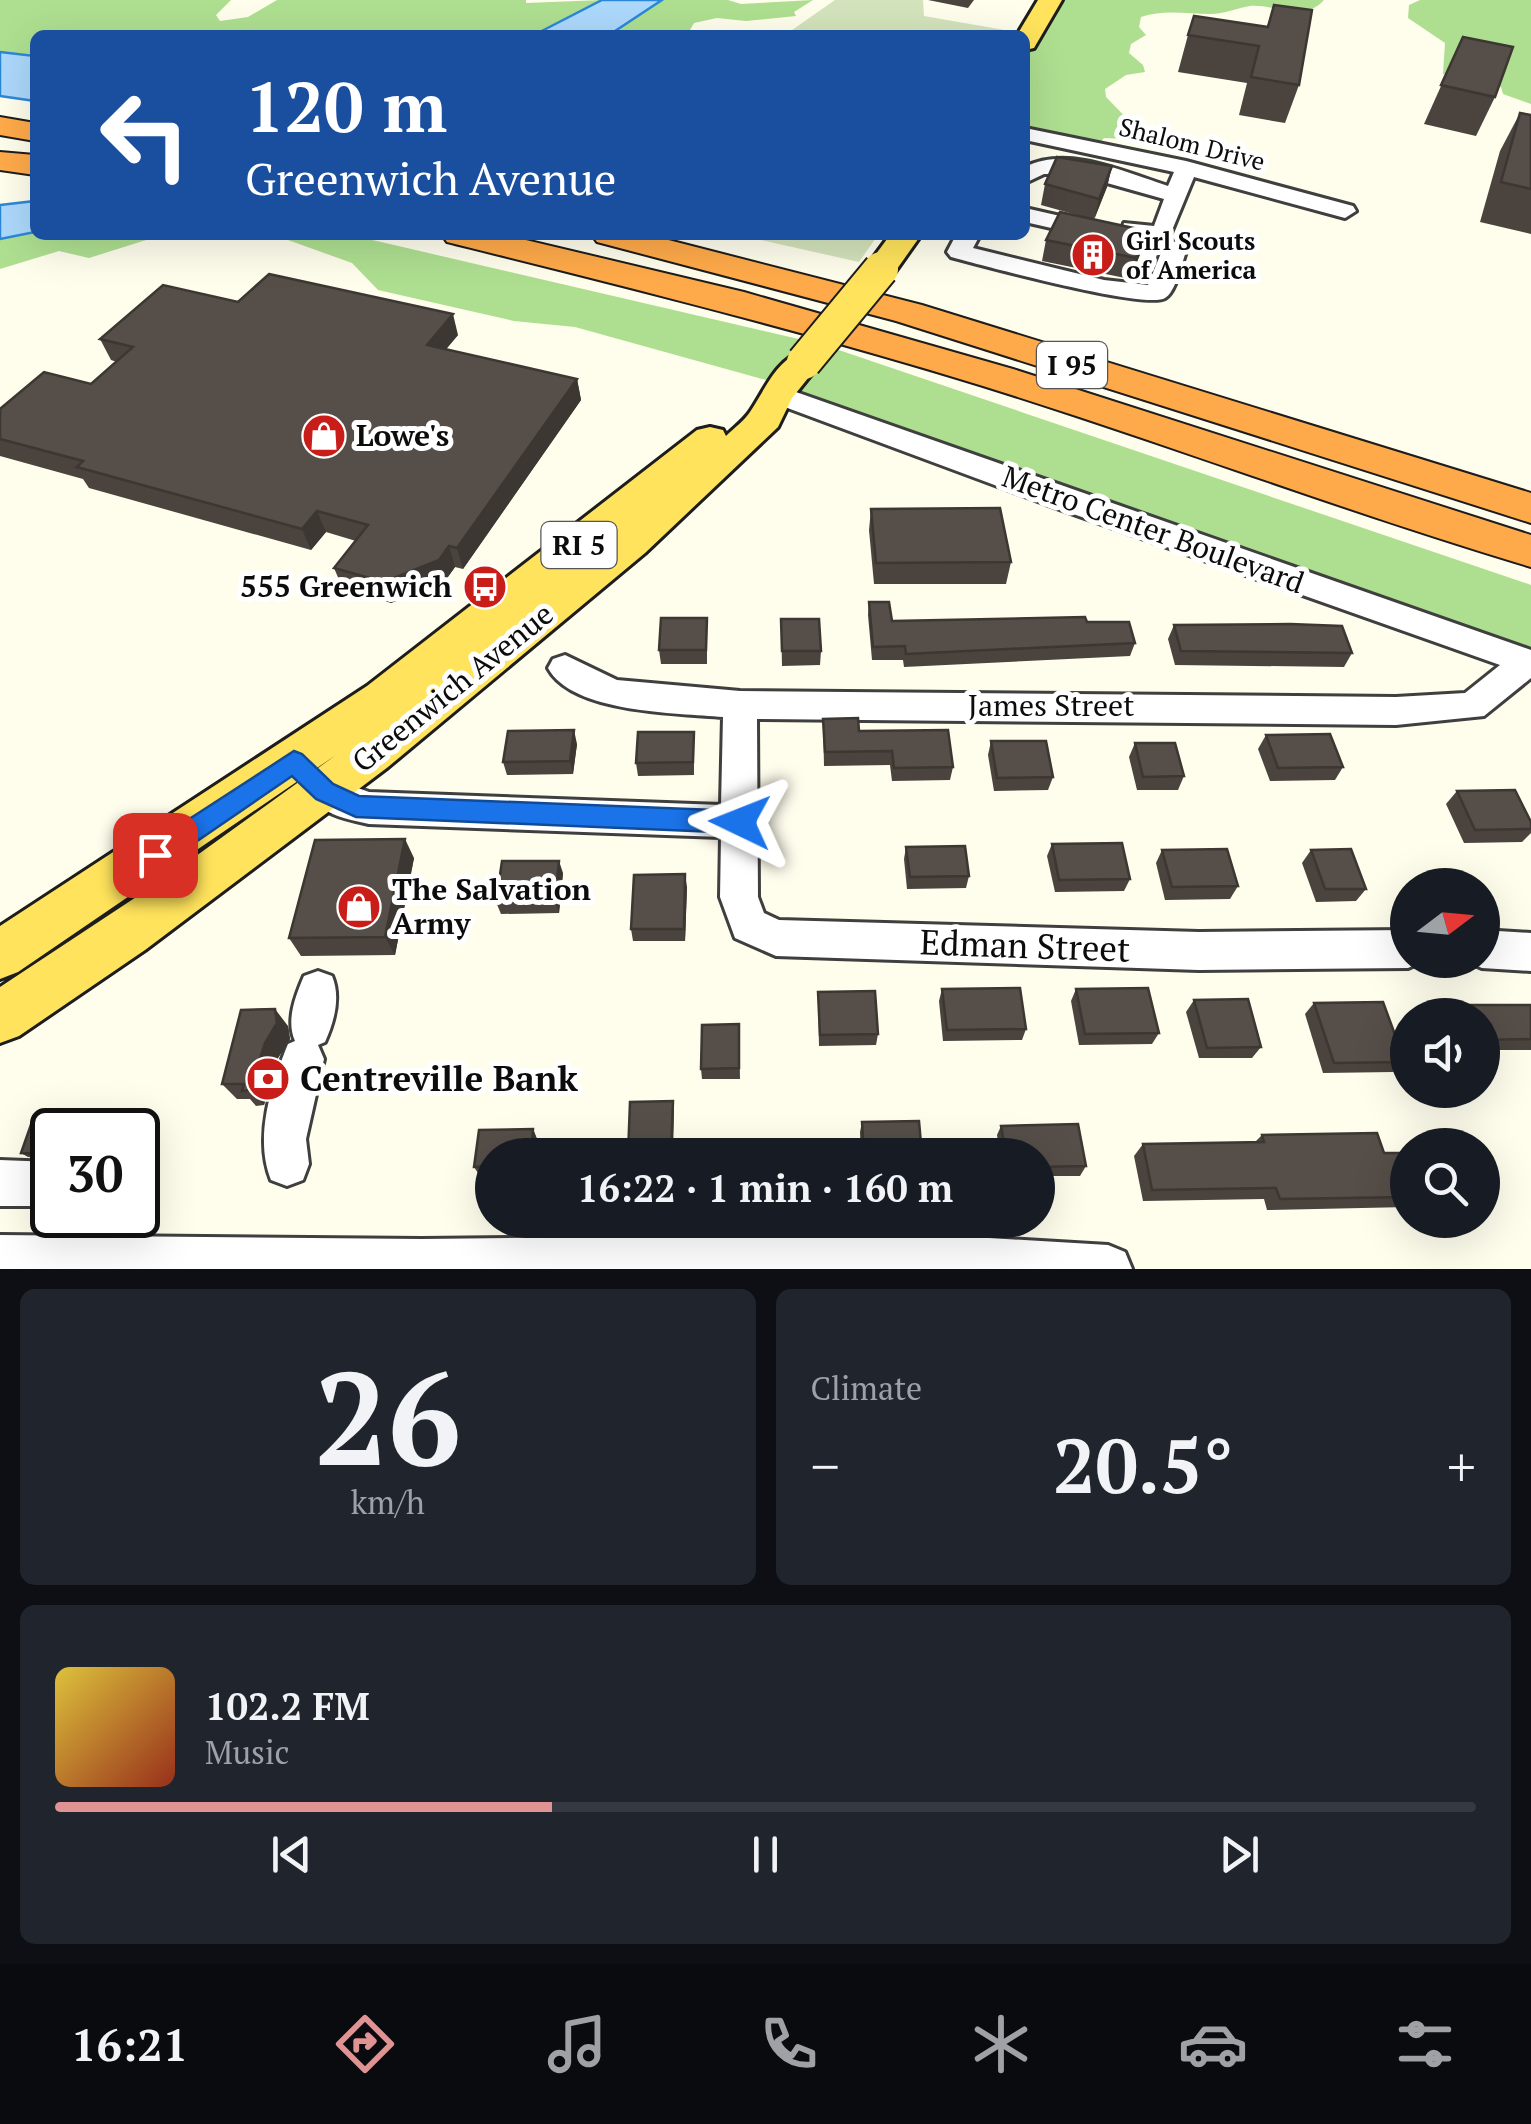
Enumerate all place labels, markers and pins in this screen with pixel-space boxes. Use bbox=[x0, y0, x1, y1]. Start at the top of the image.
place label: Girl Scouts of America bbox=[1126, 224, 1257, 286]
building icon: Girl Scouts of America bbox=[1070, 232, 1116, 278]
shop icon: Lowe's bbox=[301, 413, 347, 459]
place label: Lowe's bbox=[356, 415, 449, 455]
bus stop icon: 555 Greenwich bbox=[462, 564, 508, 610]
place label: 555 Greenwich bbox=[240, 566, 452, 606]
pin bbox=[113, 813, 198, 898]
place label: The Salvation Army bbox=[392, 869, 591, 943]
shop icon: The Salvation Army bbox=[336, 884, 382, 930]
place label: Centreville Bank bbox=[300, 1055, 578, 1101]
bank icon: Centreville Bank bbox=[245, 1056, 291, 1102]

